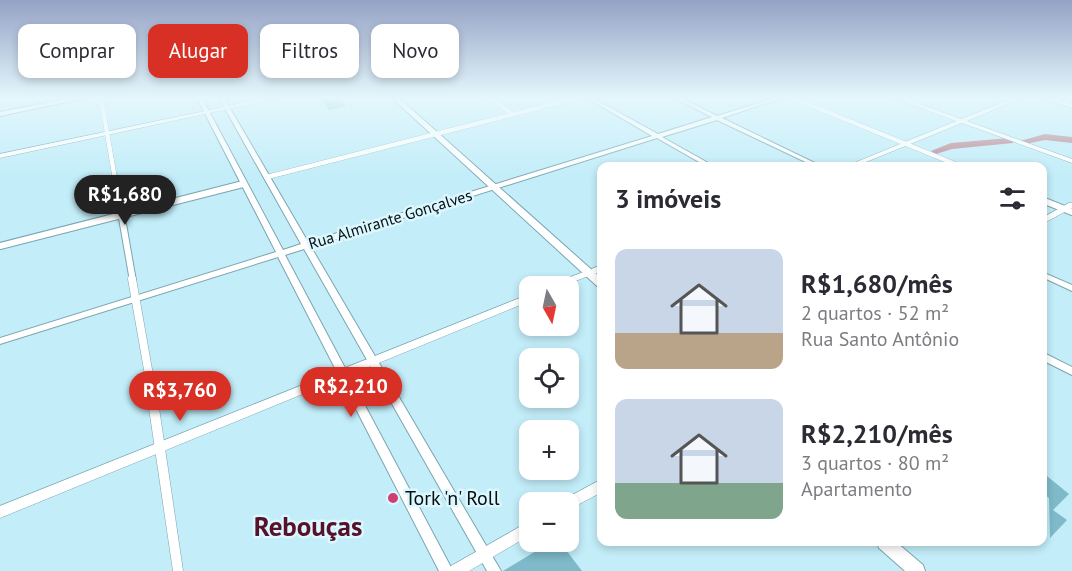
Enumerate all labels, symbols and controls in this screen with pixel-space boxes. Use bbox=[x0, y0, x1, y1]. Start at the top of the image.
chip: Comprar bbox=[18, 24, 136, 78]
chip: Alugar bbox=[148, 24, 248, 78]
chip: Filtros bbox=[260, 24, 359, 78]
chip: Novo bbox=[371, 24, 459, 78]
pin: R$1,680 bbox=[70, 175, 180, 226]
text: R$1,680 bbox=[88, 181, 162, 207]
text: 3 imóveis bbox=[615, 182, 721, 215]
icon: filters bbox=[996, 182, 1029, 215]
street label: Rua Almirante Gonçalves bbox=[306, 184, 475, 253]
text: R$1,680/mês bbox=[801, 267, 953, 300]
icon: home bbox=[663, 273, 735, 345]
north arrow bbox=[519, 276, 579, 336]
map controls bbox=[519, 276, 579, 552]
text: 2 quartos · 52 m² bbox=[801, 300, 949, 326]
text: Rua Santo Antônio bbox=[801, 326, 959, 352]
button: locate bbox=[519, 348, 579, 408]
pin: R$2,210 bbox=[296, 367, 406, 418]
pin: R$3,760 bbox=[125, 371, 235, 422]
text: R$2,210 bbox=[314, 373, 388, 399]
text: R$3,760 bbox=[143, 377, 217, 403]
text: R$2,210/mês bbox=[801, 417, 953, 450]
button: + bbox=[519, 420, 579, 480]
icon: home bbox=[663, 423, 735, 495]
text: 3 quartos · 80 m² bbox=[801, 450, 949, 476]
text: Apartamento bbox=[801, 476, 912, 502]
place label: Tork 'n' Roll bbox=[405, 485, 500, 511]
marker: Tork 'n' Roll bbox=[386, 491, 400, 505]
button: − bbox=[519, 492, 579, 552]
district label: Rebouças bbox=[254, 509, 362, 543]

